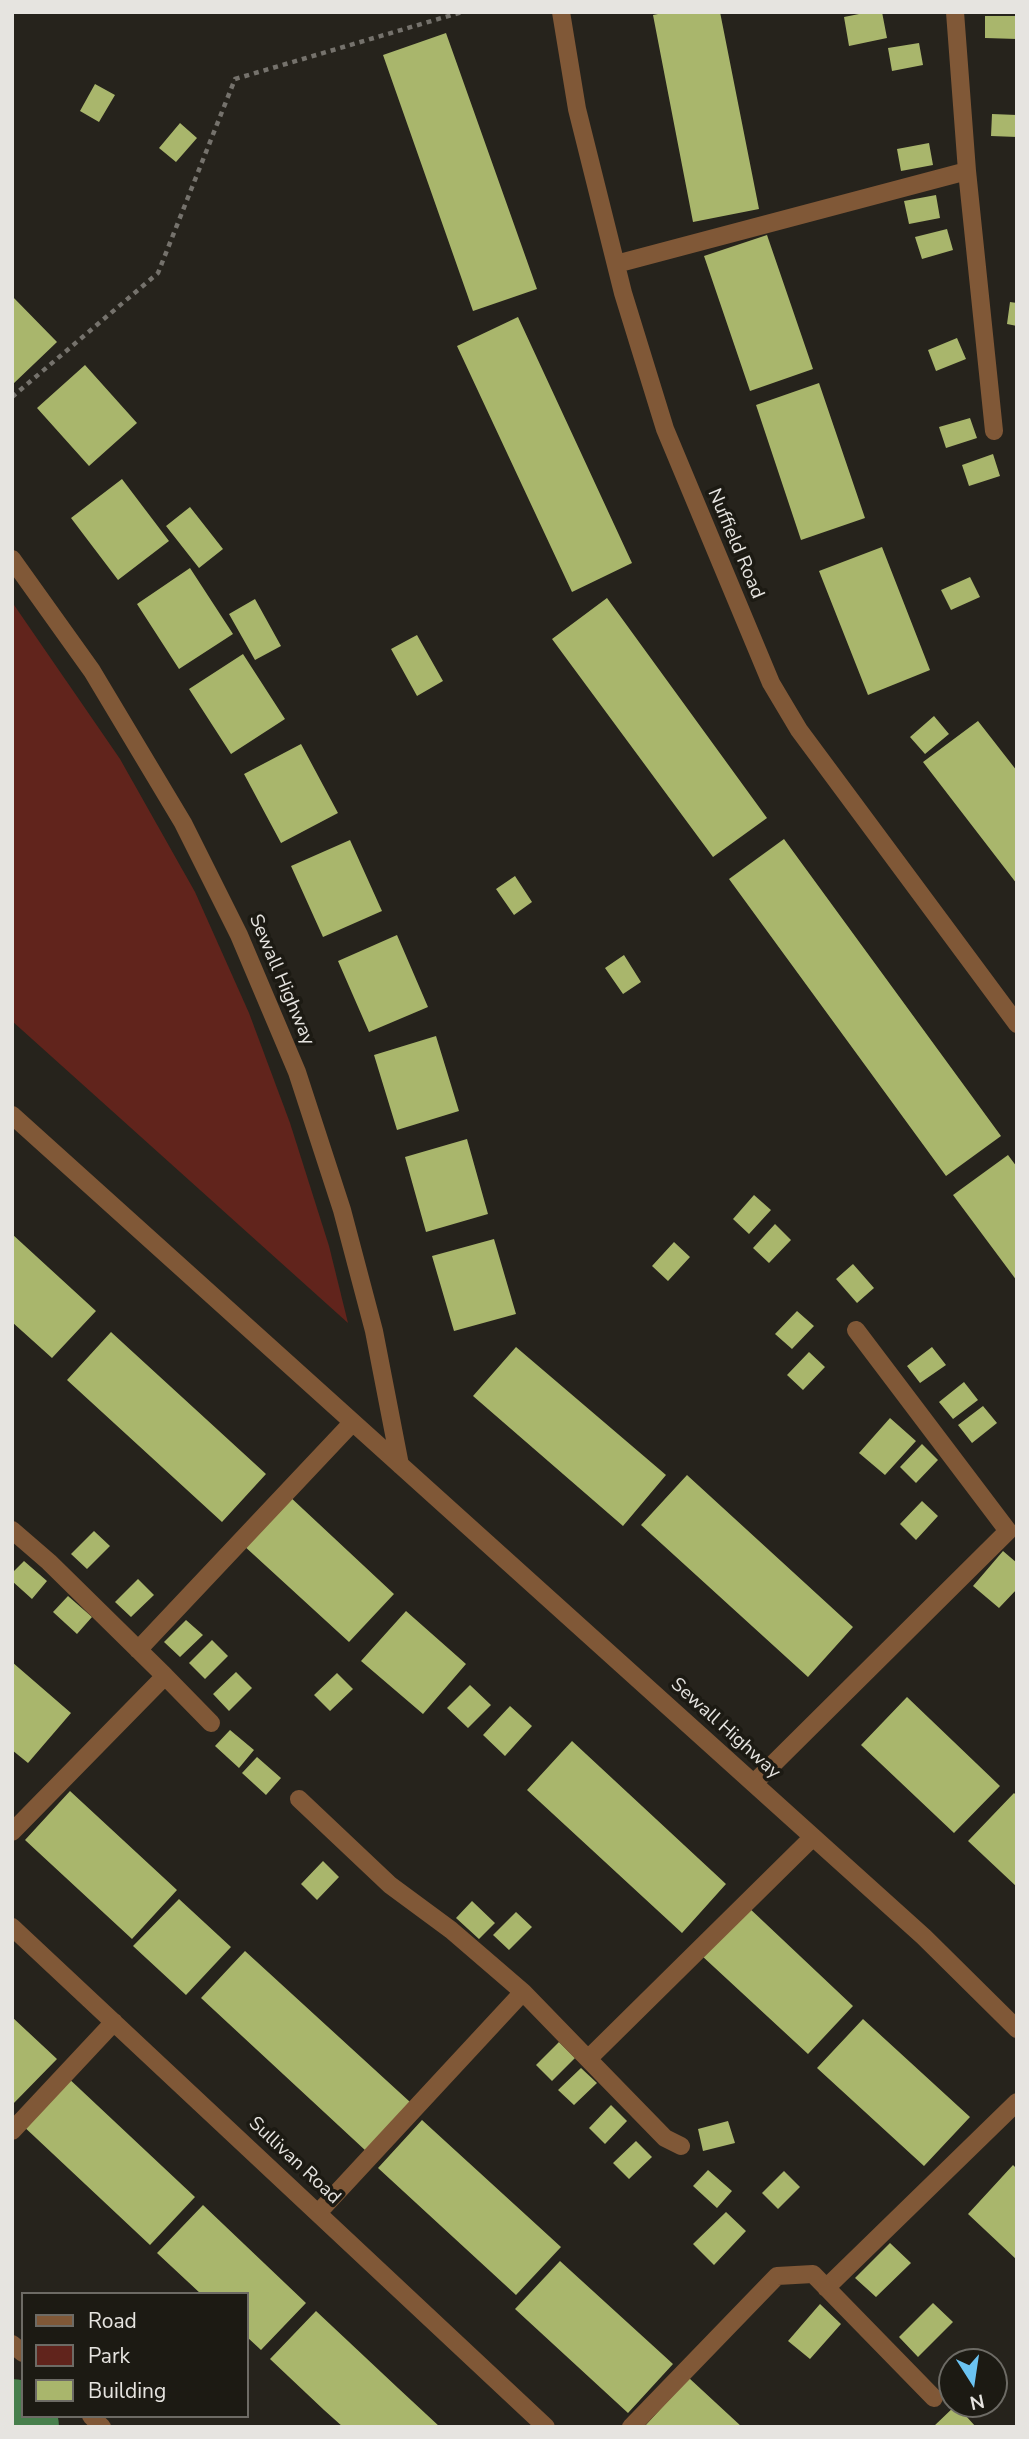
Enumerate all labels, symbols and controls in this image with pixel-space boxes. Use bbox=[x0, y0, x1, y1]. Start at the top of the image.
street label: Nuffield Road bbox=[702, 486, 768, 602]
street label: Sewall Highway bbox=[243, 911, 319, 1049]
street label: Sewall Highway bbox=[665, 1674, 785, 1784]
street label: Sullivan Road bbox=[243, 2113, 345, 2209]
legend bbox=[21, 2292, 248, 2418]
text: Road bbox=[88, 2307, 137, 2335]
text: Park bbox=[88, 2342, 130, 2370]
north arrow bbox=[938, 2348, 1008, 2418]
text: Building bbox=[88, 2377, 166, 2405]
text: N bbox=[967, 2387, 987, 2416]

